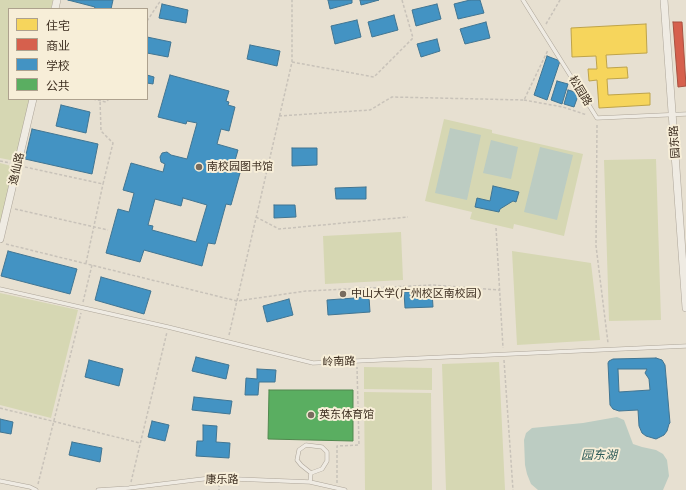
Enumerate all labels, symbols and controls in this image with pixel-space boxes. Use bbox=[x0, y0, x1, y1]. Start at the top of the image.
legend bbox=[8, 8, 148, 100]
text: 住宅 bbox=[46, 18, 70, 33]
text: 商业 bbox=[46, 38, 70, 53]
text: 学校 bbox=[46, 58, 70, 73]
street label: 松园路 bbox=[566, 73, 594, 109]
text: 公共 bbox=[46, 78, 70, 93]
street label: 园东路 bbox=[667, 125, 683, 159]
street label: 逸仙路 bbox=[7, 151, 27, 187]
place label: 南校园图书馆 bbox=[207, 160, 273, 174]
marker: 南校园图书馆 bbox=[194, 162, 204, 172]
place label: 中山大学(广州校区南校园) bbox=[351, 287, 481, 301]
marker: 中山大学(广州校区南校园) bbox=[338, 289, 348, 299]
street label: 岭南路 bbox=[322, 355, 356, 369]
place label: 英东体育馆 bbox=[319, 408, 374, 422]
marker: 英东体育馆 bbox=[306, 410, 316, 420]
water label: 园东湖 bbox=[581, 449, 617, 463]
street label: 康乐路 bbox=[206, 473, 238, 487]

